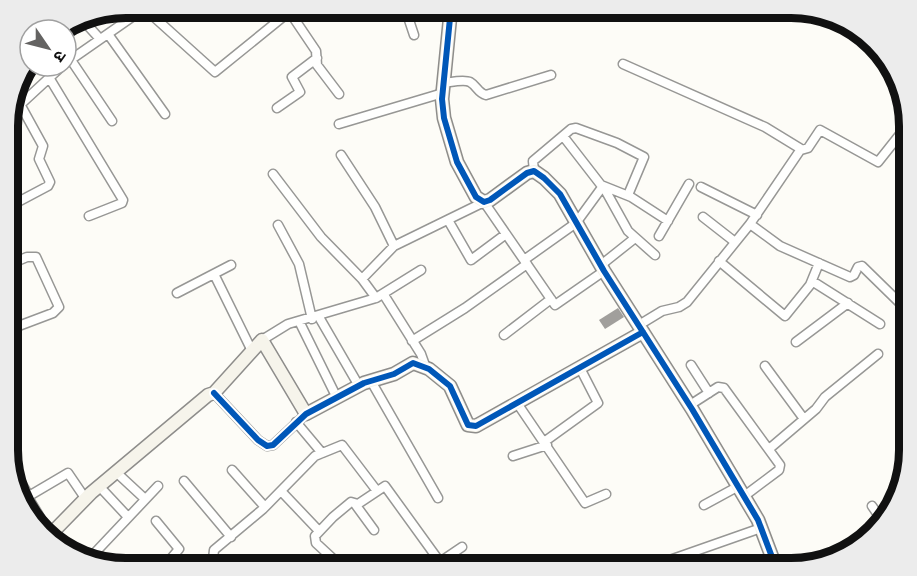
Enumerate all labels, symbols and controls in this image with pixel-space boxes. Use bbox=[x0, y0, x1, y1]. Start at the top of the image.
north arrow bbox=[18, 18, 78, 78]
text: उ bbox=[49, 47, 71, 67]

